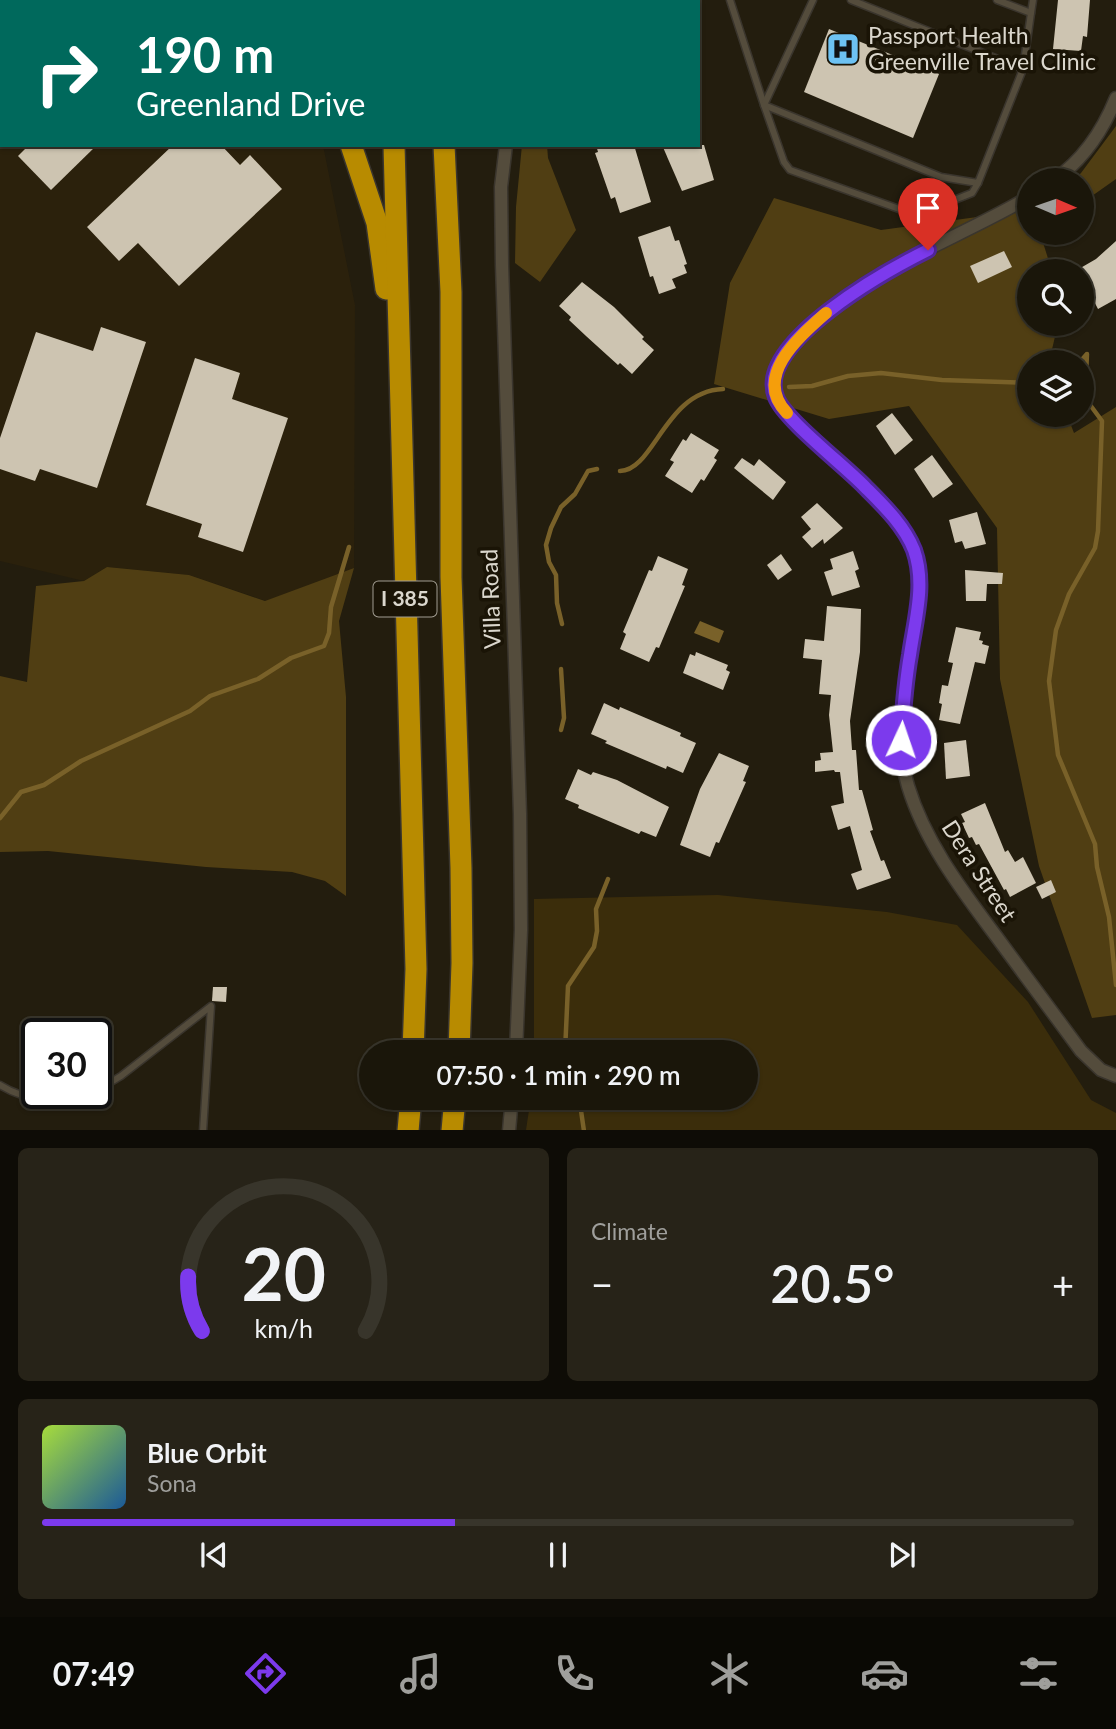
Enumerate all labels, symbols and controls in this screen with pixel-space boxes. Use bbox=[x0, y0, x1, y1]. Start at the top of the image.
place label: Passport Health Greenville Travel Clinic bbox=[868, 21, 1096, 75]
text: 190 m bbox=[136, 25, 274, 83]
icon: right bbox=[21, 28, 112, 119]
hospital icon: Passport Health Greenville Travel Clinic bbox=[824, 30, 862, 68]
text: Greenland Drive bbox=[136, 84, 365, 123]
north arrow bbox=[1017, 168, 1094, 245]
map controls bbox=[1017, 168, 1094, 427]
pin bbox=[898, 178, 958, 250]
icon: arrive bbox=[909, 189, 947, 227]
button: search bbox=[1017, 259, 1094, 336]
button: layers bbox=[1017, 350, 1094, 427]
street label: Villa Road bbox=[474, 548, 506, 650]
road number: I 385 bbox=[374, 582, 436, 616]
position arrow bbox=[864, 703, 938, 777]
street label: Dera Street bbox=[937, 814, 1023, 927]
speed limit sign: 30 bbox=[21, 1018, 112, 1109]
text: 07:50 · 1 min · 290 m bbox=[436, 1059, 681, 1091]
text: Climate bbox=[591, 1217, 668, 1245]
text: 20 bbox=[241, 1229, 326, 1317]
text: 20.5° bbox=[770, 1252, 895, 1314]
text: − bbox=[591, 1261, 613, 1307]
text: + bbox=[1052, 1261, 1074, 1307]
text: km/h bbox=[254, 1312, 313, 1342]
text: Blue Orbit bbox=[147, 1437, 267, 1469]
text: Sona bbox=[147, 1469, 197, 1497]
icon: previous bbox=[195, 1536, 233, 1574]
icon: pause bbox=[539, 1536, 577, 1574]
icon: next bbox=[883, 1536, 921, 1574]
icon: directions bbox=[241, 1649, 290, 1698]
icon: music bbox=[396, 1649, 445, 1698]
icon: phone bbox=[550, 1649, 599, 1698]
icon: climate bbox=[705, 1649, 754, 1698]
icon: car bbox=[860, 1649, 909, 1698]
icon: filters bbox=[1014, 1649, 1063, 1698]
text: 07:49 bbox=[53, 1654, 135, 1693]

